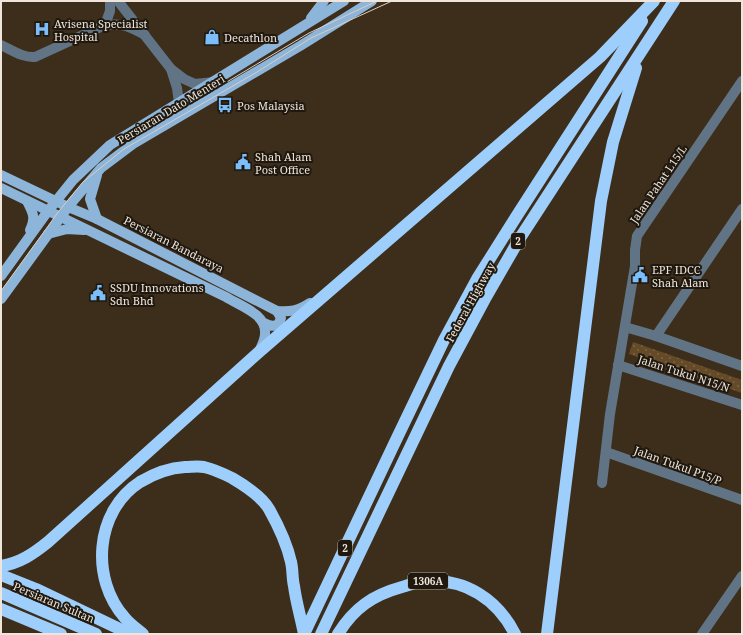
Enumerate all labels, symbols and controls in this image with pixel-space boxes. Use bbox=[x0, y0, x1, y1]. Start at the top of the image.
place label: Avisena Specialist Hospital bbox=[54, 16, 148, 44]
hospital icon: Avisena Specialist Hospital bbox=[33, 20, 51, 38]
shop icon: Decathlon bbox=[203, 28, 221, 46]
place label: Decathlon bbox=[224, 30, 277, 45]
street label: Persiaran Dato Menteri bbox=[115, 71, 228, 147]
bus stop icon: Pos Malaysia bbox=[216, 96, 234, 114]
place label: Pos Malaysia bbox=[237, 98, 305, 113]
street label: Jalan Pahat L15/L bbox=[626, 142, 690, 227]
place label: Shah Alam Post Office bbox=[255, 149, 312, 177]
public building icon: Shah Alam Post Office bbox=[234, 153, 252, 171]
street label: Persiaran Bandaraya bbox=[121, 212, 227, 276]
road number: 2 bbox=[511, 233, 525, 249]
street label: Federal Highway bbox=[442, 259, 498, 344]
place label: EPF IDCC Shah Alam bbox=[652, 262, 709, 290]
public building icon: EPF IDCC Shah Alam bbox=[631, 266, 649, 284]
place label: SSDU Innovations Sdn Bhd bbox=[110, 280, 204, 308]
public building icon: SSDU Innovations Sdn Bhd bbox=[89, 284, 107, 302]
street label: Jalan Tukul N15/N bbox=[635, 351, 732, 395]
street label: Jalan Tukul P15/P bbox=[631, 442, 724, 488]
road number: 2 bbox=[338, 540, 352, 556]
road number: 1306A bbox=[408, 573, 448, 589]
street label: Persiaran Sultan bbox=[11, 578, 97, 626]

